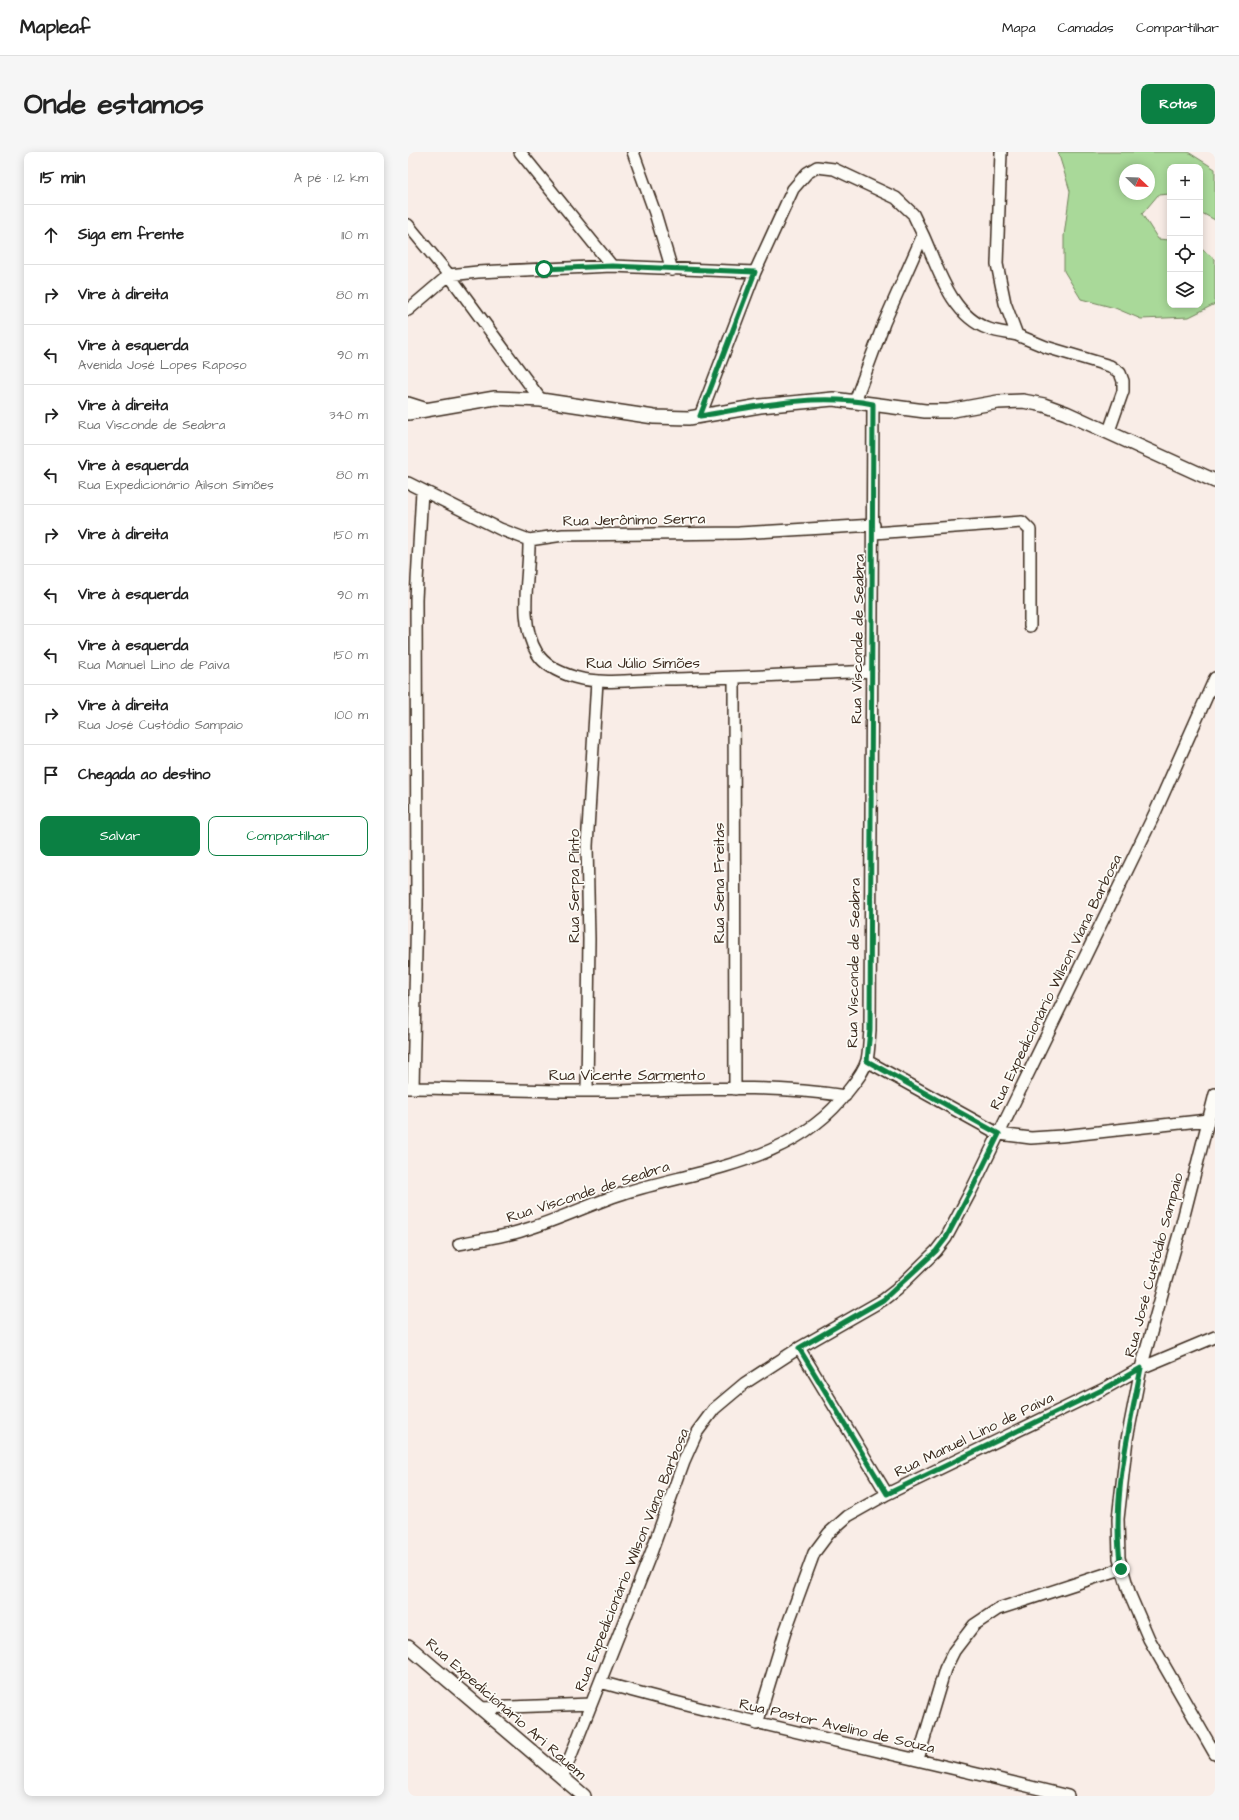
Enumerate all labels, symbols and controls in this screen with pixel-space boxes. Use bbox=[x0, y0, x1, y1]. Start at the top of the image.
text: Mapleaf bbox=[20, 14, 90, 41]
text: Mapa bbox=[1002, 18, 1036, 38]
text: Camadas bbox=[1058, 18, 1114, 38]
text: Compartilhar bbox=[1136, 18, 1219, 38]
button: Rotas bbox=[1141, 84, 1215, 124]
text: Onde estamos bbox=[24, 85, 204, 124]
north arrow bbox=[1119, 164, 1155, 200]
map controls bbox=[1167, 164, 1203, 308]
button: + bbox=[1167, 164, 1203, 200]
text: 15 min bbox=[40, 166, 85, 190]
text: A pé · 1.2 km bbox=[294, 169, 368, 187]
button: − bbox=[1167, 200, 1203, 236]
icon: ahead bbox=[40, 224, 62, 246]
text: Siga em frente bbox=[78, 224, 184, 245]
text: 110 m bbox=[341, 226, 368, 244]
button: locate bbox=[1167, 236, 1203, 272]
route start bbox=[535, 260, 553, 278]
button: layers bbox=[1167, 272, 1203, 308]
icon: right bbox=[40, 284, 62, 306]
text: Vire à direita bbox=[78, 284, 168, 305]
text: 80 m bbox=[336, 286, 368, 304]
text: Vire à esquerda bbox=[78, 335, 188, 356]
icon: left bbox=[40, 344, 62, 366]
text: 90 m bbox=[337, 346, 368, 364]
text: Avenida José Lopes Raposo bbox=[78, 356, 247, 374]
text: Vire à direita bbox=[78, 395, 168, 416]
icon: right bbox=[40, 404, 62, 426]
text: 340 m bbox=[329, 406, 368, 424]
text: Rua Visconde de Seabra bbox=[78, 416, 225, 434]
text: Vire à esquerda bbox=[78, 455, 188, 476]
icon: left bbox=[40, 464, 62, 486]
text: 80 m bbox=[336, 466, 368, 484]
text: Rua Expedicionário Ailson Simões bbox=[78, 476, 274, 494]
street label: Rua Jerônimo Serra bbox=[563, 508, 706, 532]
icon: right bbox=[40, 524, 62, 546]
text: Vire à direita bbox=[78, 524, 168, 545]
text: 150 m bbox=[334, 526, 368, 544]
street label: Rua Visconde de Seabra bbox=[846, 554, 870, 724]
icon: left bbox=[40, 584, 62, 606]
text: Vire à esquerda bbox=[78, 584, 188, 605]
text: 90 m bbox=[337, 586, 368, 604]
text: Vire à esquerda bbox=[78, 635, 188, 656]
icon: left bbox=[40, 644, 62, 666]
text: 150 m bbox=[334, 646, 368, 664]
street label: Rua Júlio Simões bbox=[586, 653, 701, 674]
text: Rua Manuel Lino de Paiva bbox=[78, 656, 230, 674]
text: Vire à direita bbox=[78, 695, 168, 716]
icon: right bbox=[40, 704, 62, 726]
text: 100 m bbox=[335, 706, 368, 724]
text: Rua José Custódio Sampaio bbox=[78, 716, 243, 734]
icon: arrive bbox=[40, 764, 62, 786]
text: Chegada ao destino bbox=[78, 764, 211, 785]
button: Salvar bbox=[40, 816, 200, 856]
button: Compartilhar bbox=[208, 816, 368, 856]
street label: Rua Sena Freitas bbox=[709, 822, 730, 944]
street label: Rua Serpa Pinto bbox=[564, 829, 585, 943]
street label: Rua Expedicionário Wilson Viana Barbosa bbox=[985, 850, 1127, 1113]
street label: Rua Visconde de Seabra bbox=[842, 878, 866, 1048]
street label: Rua Vicente Sarmento bbox=[549, 1065, 706, 1086]
street label: Rua Visconde de Seabra bbox=[504, 1156, 672, 1228]
street label: Rua José Custódio Sampaio bbox=[1119, 1170, 1189, 1360]
street label: Rua Manuel Lino de Paiva bbox=[891, 1387, 1058, 1483]
street label: Rua Expedicionário Wilson Viana Barbosa bbox=[569, 1425, 695, 1695]
route end bbox=[1112, 1560, 1130, 1578]
street label: Rua Expedicionário Ari Rauem bbox=[421, 1633, 591, 1785]
street label: Rua Pastor Avelino de Souza bbox=[737, 1693, 937, 1759]

